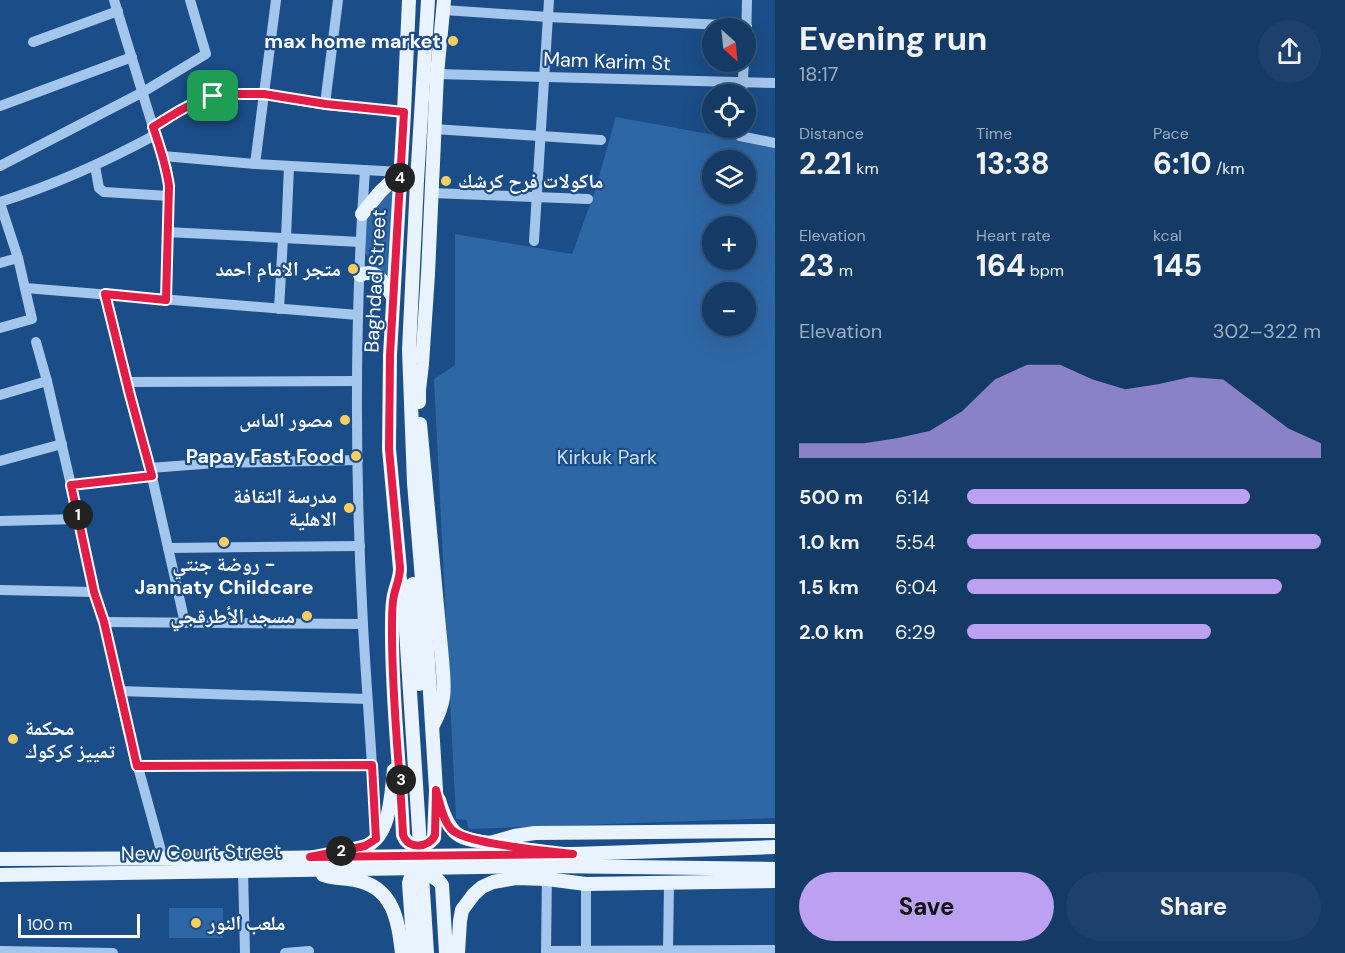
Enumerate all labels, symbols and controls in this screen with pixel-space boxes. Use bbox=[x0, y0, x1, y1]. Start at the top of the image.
text: Evening run bbox=[799, 17, 987, 60]
north arrow bbox=[702, 18, 756, 72]
map controls bbox=[702, 18, 756, 336]
button: share bbox=[1258, 20, 1321, 83]
place label: max home market bbox=[264, 28, 441, 54]
marker: max home market bbox=[446, 34, 460, 48]
street label: Mam Karim St bbox=[543, 46, 671, 76]
text: 18:17 bbox=[799, 61, 838, 87]
pin bbox=[187, 70, 238, 121]
icon: arrive bbox=[196, 79, 229, 112]
button: locate bbox=[702, 84, 756, 138]
text: Distance bbox=[799, 123, 864, 144]
text: Time bbox=[976, 123, 1012, 144]
text: Pace bbox=[1153, 123, 1189, 144]
text: 2.21 bbox=[799, 144, 852, 183]
text: 13:38 bbox=[976, 144, 1050, 183]
text: 6:10 bbox=[1153, 144, 1212, 183]
button: layers bbox=[702, 150, 756, 204]
text: km bbox=[852, 158, 879, 179]
text: /km bbox=[1212, 158, 1245, 179]
pin: 4 bbox=[385, 163, 415, 193]
text: 4 bbox=[395, 167, 405, 188]
place label: ماكولات فرح كرشك bbox=[458, 168, 603, 194]
marker: ماكولات فرح كرشك bbox=[439, 174, 453, 188]
street label: Baghdad Street bbox=[358, 208, 392, 353]
button: + bbox=[702, 216, 756, 270]
text: Elevation bbox=[799, 225, 866, 246]
text: Heart rate bbox=[976, 225, 1051, 246]
text: kcal bbox=[1153, 225, 1182, 246]
text: 23 bbox=[799, 246, 834, 285]
text: 164 bbox=[976, 246, 1025, 285]
text: 145 bbox=[1153, 246, 1202, 285]
place label: متجر الامام احمد bbox=[215, 256, 341, 283]
text: m bbox=[834, 260, 853, 281]
text: bpm bbox=[1025, 260, 1064, 281]
marker: متجر الامام احمد bbox=[346, 262, 360, 276]
button: − bbox=[702, 282, 756, 336]
text: Elevation bbox=[799, 318, 882, 344]
text: 302–322 m bbox=[1213, 318, 1321, 344]
place label: مصور الماس bbox=[239, 407, 333, 433]
marker: مصور الماس bbox=[338, 413, 352, 427]
place label: Papay Fast Food bbox=[186, 443, 344, 469]
park label: Kirkuk Park bbox=[557, 444, 657, 470]
marker: Papay Fast Food bbox=[349, 449, 363, 463]
place label: مدرسة الثقافة الاهلية bbox=[233, 483, 337, 532]
text: 500 m bbox=[799, 484, 863, 510]
text: 6:14 bbox=[895, 484, 930, 510]
pin: 1 bbox=[63, 500, 93, 530]
marker: مدرسة الثقافة الاهلية bbox=[342, 501, 356, 515]
text: 1 bbox=[75, 504, 81, 525]
text: 1.0 km bbox=[799, 529, 860, 555]
text: 5:54 bbox=[895, 529, 936, 555]
marker: روضة جنتي - Jannaty Childcare bbox=[217, 535, 231, 549]
place label: روضة جنتي - Jannaty Childcare bbox=[134, 551, 314, 600]
text: 1.5 km bbox=[799, 574, 859, 600]
text: 6:04 bbox=[895, 574, 937, 600]
place label: مسجد الأطرقجي bbox=[170, 603, 295, 632]
marker: مسجد الأطرقجي bbox=[300, 609, 314, 623]
text: 2.0 km bbox=[799, 619, 864, 645]
text: 6:29 bbox=[895, 619, 935, 645]
place label: محكمة تمييز كركوك bbox=[25, 715, 115, 764]
marker: محكمة تمييز كركوك bbox=[6, 732, 20, 746]
pin: 3 bbox=[386, 765, 416, 795]
text: 3 bbox=[396, 769, 406, 790]
pin: 2 bbox=[326, 836, 356, 866]
street label: New Court Street bbox=[121, 838, 282, 866]
text: 2 bbox=[336, 840, 346, 861]
button: Save bbox=[799, 872, 1054, 941]
button: Share bbox=[1066, 872, 1321, 941]
place label: ملعب النور bbox=[207, 910, 286, 936]
scale bar bbox=[18, 911, 140, 938]
text: 100 m bbox=[27, 914, 72, 935]
marker: ملعب النور bbox=[189, 916, 203, 930]

